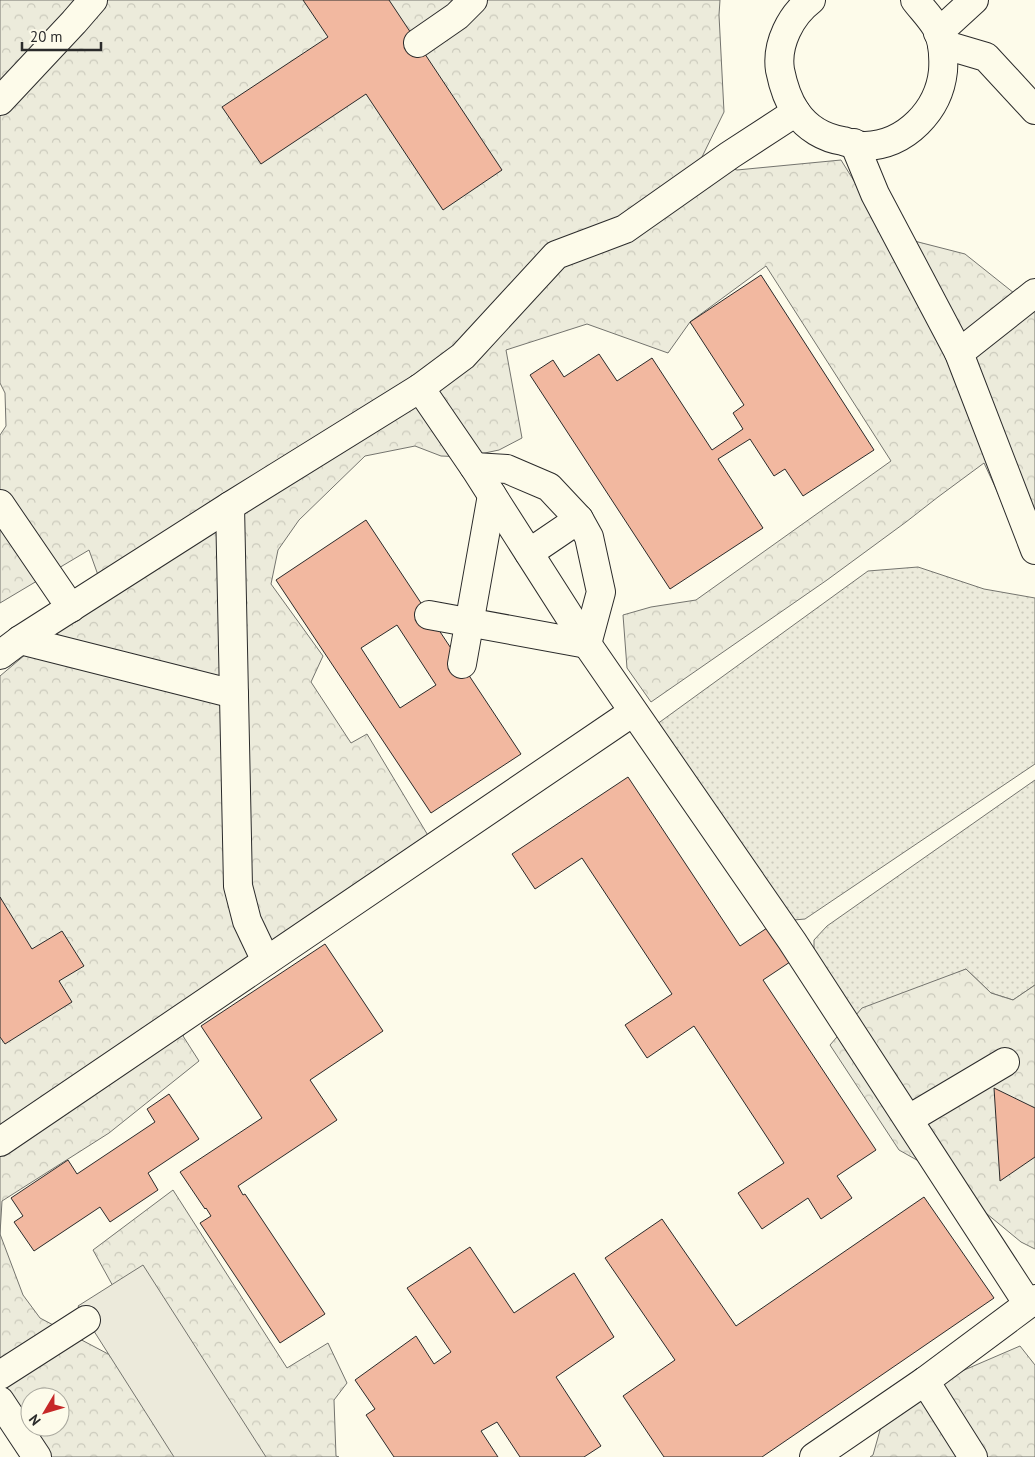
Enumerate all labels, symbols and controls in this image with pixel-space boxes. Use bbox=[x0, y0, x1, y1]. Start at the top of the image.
scale bar bbox=[22, 20, 101, 52]
text: 20 m bbox=[30, 27, 63, 46]
north arrow bbox=[20, 1387, 70, 1437]
text: N bbox=[25, 1411, 45, 1429]

